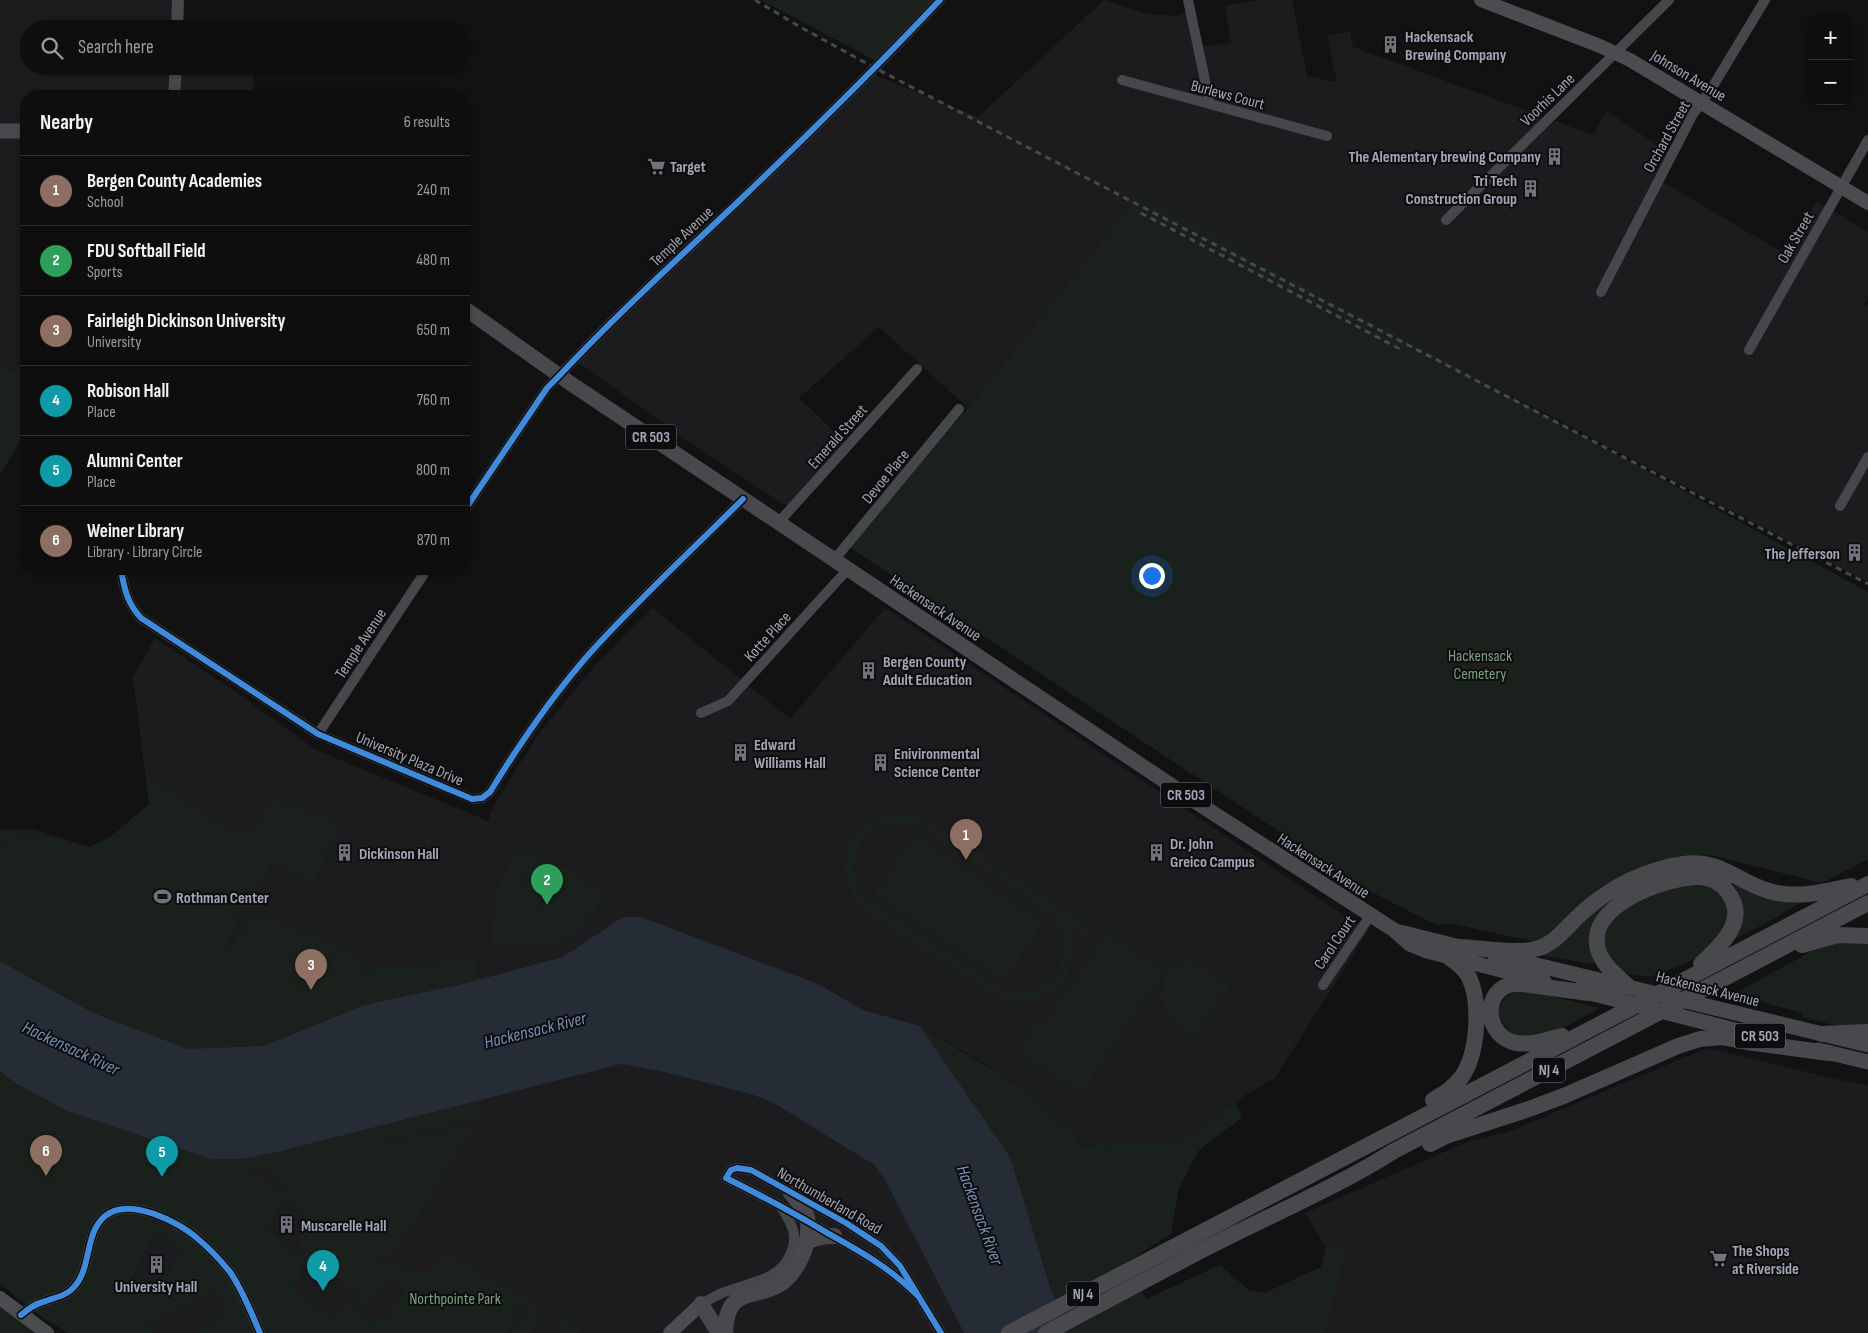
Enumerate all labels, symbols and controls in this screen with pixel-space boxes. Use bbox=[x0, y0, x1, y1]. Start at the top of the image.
map controls bbox=[1808, 15, 1853, 105]
button: + bbox=[1808, 15, 1853, 60]
search box bbox=[20, 20, 470, 75]
place label: Hackensack Brewing Company bbox=[1405, 28, 1507, 65]
icon: search bbox=[38, 34, 66, 62]
building icon: Hackensack Brewing Company bbox=[1381, 35, 1401, 55]
text: Search here bbox=[78, 36, 154, 59]
street label: Johnson Avenue bbox=[1646, 46, 1729, 106]
button: − bbox=[1808, 60, 1853, 105]
street label: Voorhis Lane bbox=[1517, 70, 1579, 131]
street label: Burlews Court bbox=[1189, 76, 1267, 114]
street label: Orchard Street bbox=[1640, 97, 1695, 176]
text: Nearby bbox=[40, 110, 93, 135]
text: 6 results bbox=[404, 113, 450, 132]
building icon: The Alementary brewing Company bbox=[1545, 146, 1565, 166]
place label: The Alementary brewing Company bbox=[1349, 148, 1541, 167]
supermarket icon: Target bbox=[646, 156, 666, 176]
place label: Target bbox=[670, 158, 706, 177]
text: Bergen County Academies bbox=[87, 170, 262, 193]
place label: Tri Tech Construction Group bbox=[1406, 172, 1517, 209]
building icon: Tri Tech Construction Group bbox=[1521, 179, 1541, 199]
text: 1 bbox=[53, 181, 59, 200]
text: 240 m bbox=[417, 181, 450, 200]
text: School bbox=[87, 193, 123, 212]
street label: Temple Avenue bbox=[646, 203, 718, 271]
street label: Oak Street bbox=[1774, 209, 1819, 267]
text: FDU Softball Field bbox=[87, 240, 206, 263]
text: 2 bbox=[52, 251, 60, 270]
text: 480 m bbox=[416, 251, 450, 270]
text: Sports bbox=[87, 263, 122, 282]
text: Fairleigh Dickinson University bbox=[87, 310, 285, 333]
text: 3 bbox=[52, 321, 60, 340]
text: 650 m bbox=[417, 321, 450, 340]
text: University bbox=[87, 333, 141, 352]
text: Robison Hall bbox=[87, 380, 169, 403]
text: 4 bbox=[52, 391, 60, 410]
text: 760 m bbox=[417, 391, 450, 410]
street label: Emerald Street bbox=[804, 401, 872, 473]
text: Place bbox=[87, 403, 116, 422]
road number: CR 503 bbox=[626, 424, 676, 450]
street label: Devoe Place bbox=[858, 446, 914, 508]
text: Alumni Center bbox=[87, 450, 183, 473]
text: 5 bbox=[52, 461, 60, 480]
text: 800 m bbox=[416, 461, 450, 480]
text: Place bbox=[87, 473, 116, 492]
text: Weiner Library bbox=[87, 520, 184, 543]
text: 6 bbox=[52, 531, 60, 550]
text: 870 m bbox=[417, 531, 450, 550]
text: Library · Library Circle bbox=[87, 543, 203, 562]
building icon: The Jefferson bbox=[1844, 543, 1864, 563]
place label: The Jefferson bbox=[1765, 545, 1840, 564]
your location bbox=[1139, 563, 1165, 589]
street label: Hackensack Avenue bbox=[886, 571, 984, 646]
street label: Temple Avenue bbox=[332, 605, 391, 682]
street label: Kotte Place bbox=[741, 608, 796, 666]
park label: Hackensack Cemetery bbox=[1448, 647, 1512, 684]
place label: Bergen County Adult Education bbox=[882, 653, 972, 690]
building icon: Bergen County Adult Education bbox=[859, 660, 879, 680]
street label: University Plaza Drive bbox=[353, 728, 466, 791]
place label: Edward Williams Hall bbox=[754, 736, 826, 773]
building icon: Edward Williams Hall bbox=[730, 743, 750, 763]
place label: Enivironmental Science Center bbox=[894, 745, 980, 782]
building icon: Enivironmental Science Center bbox=[870, 752, 890, 772]
road number: CR 503 bbox=[1161, 782, 1211, 808]
pin: 1 bbox=[950, 819, 982, 860]
street label: Hackensack Avenue bbox=[1274, 829, 1373, 903]
place label: Dr. John Greico Campus bbox=[1170, 835, 1255, 872]
building icon: Dr. John Greico Campus bbox=[1146, 842, 1166, 862]
building icon: Dickinson Hall bbox=[335, 843, 355, 863]
place label: Dickinson Hall bbox=[359, 845, 439, 864]
pin: 2 bbox=[531, 864, 563, 905]
sports icon: Rothman Center bbox=[152, 887, 172, 907]
place label: Rothman Center bbox=[176, 889, 269, 908]
street label: Carol Court bbox=[1310, 912, 1360, 973]
pin: 3 bbox=[295, 949, 327, 990]
street label: Hackensack Avenue bbox=[1654, 967, 1761, 1011]
water label: Hackensack River bbox=[482, 1007, 589, 1053]
water label: Hackensack River bbox=[19, 1017, 123, 1080]
road number: CR 503 bbox=[1735, 1024, 1785, 1048]
road number: NJ 4 bbox=[1533, 1058, 1565, 1082]
pin: 6 bbox=[30, 1135, 62, 1176]
pin: 5 bbox=[146, 1136, 178, 1177]
water label: Hackensack River bbox=[952, 1162, 1008, 1269]
street label: Northumberland Road bbox=[773, 1164, 885, 1239]
building icon: Muscarelle Hall bbox=[277, 1215, 297, 1235]
place label: Muscarelle Hall bbox=[301, 1217, 386, 1236]
place label: The Shops at Riverside bbox=[1732, 1242, 1799, 1279]
supermarket icon: The Shops at Riverside bbox=[1708, 1249, 1728, 1269]
pin: 4 bbox=[307, 1250, 339, 1291]
building icon: University Hall bbox=[146, 1255, 166, 1275]
place label: University Hall bbox=[115, 1278, 197, 1297]
road number: NJ 4 bbox=[1067, 1282, 1099, 1306]
park label: Northpointe Park bbox=[409, 1290, 501, 1309]

